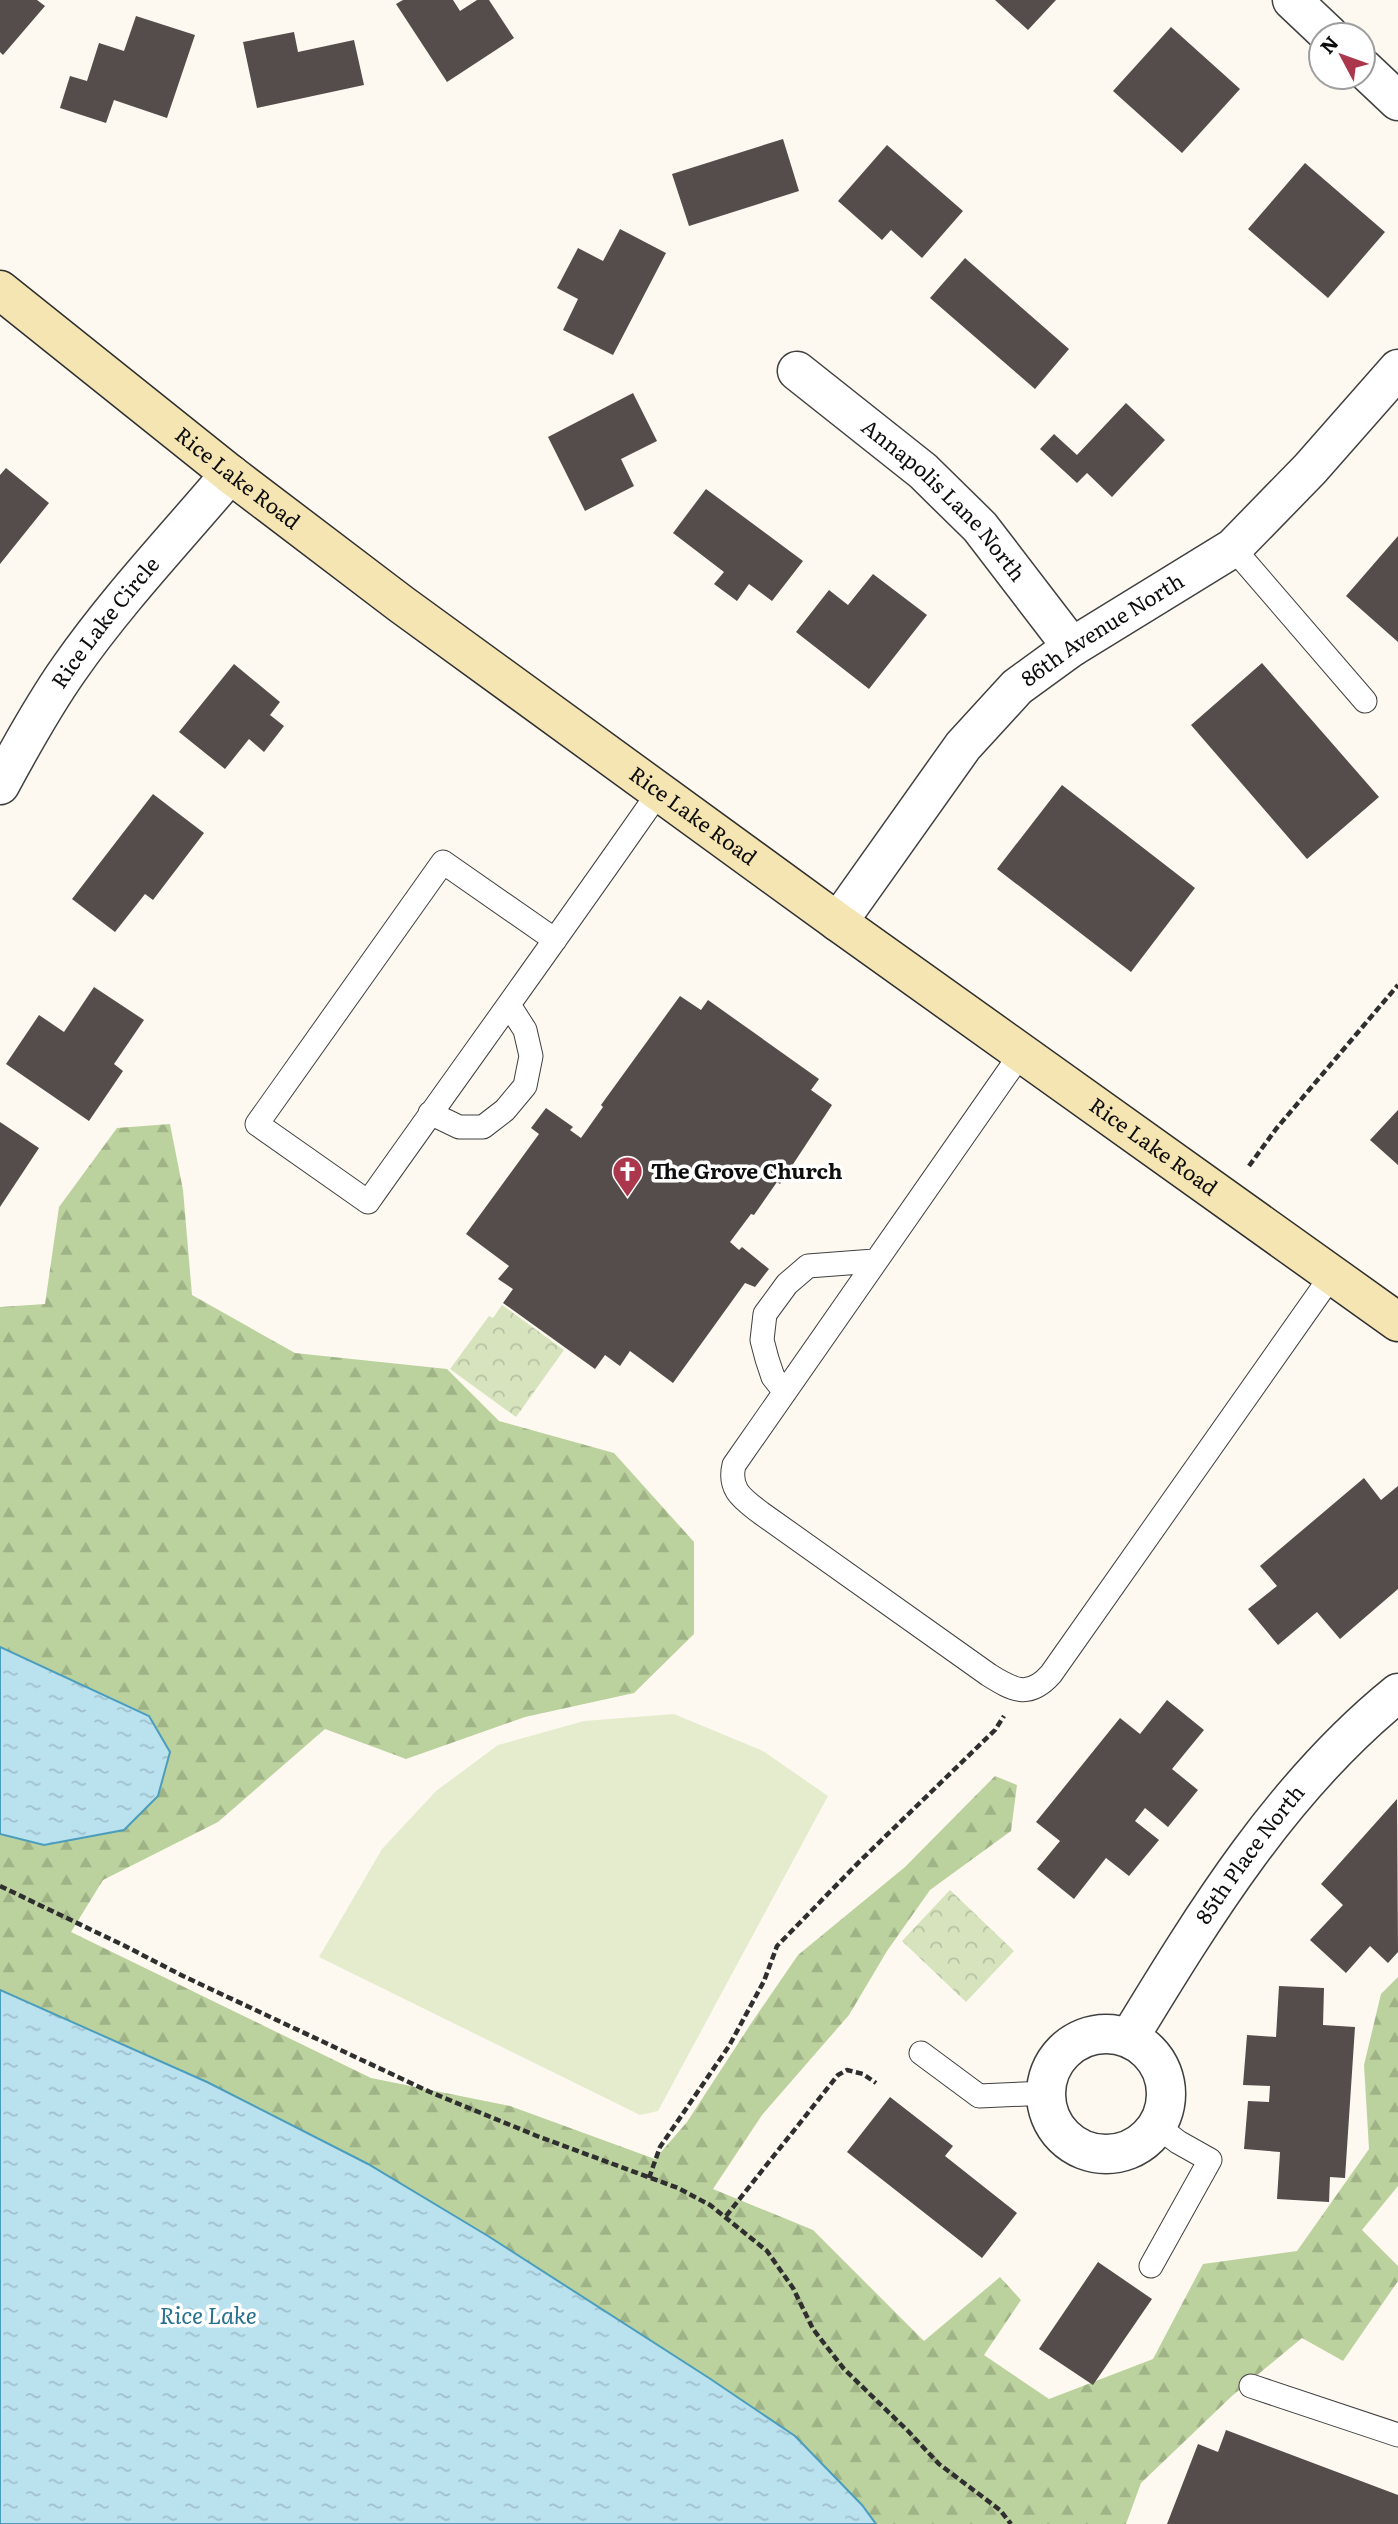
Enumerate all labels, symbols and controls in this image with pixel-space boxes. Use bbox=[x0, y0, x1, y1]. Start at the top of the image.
north arrow bbox=[1307, 21, 1377, 91]
text: N bbox=[1313, 29, 1344, 59]
street label: Annapolis Lane North bbox=[856, 410, 1034, 587]
street label: Rice Lake Road bbox=[169, 418, 308, 535]
street label: Rice Lake Circle bbox=[42, 549, 165, 693]
street label: 86th Avenue North bbox=[1014, 564, 1189, 692]
street label: Rice Lake Road bbox=[624, 757, 764, 871]
street label: Rice Lake Road bbox=[1084, 1088, 1225, 1202]
place label: The Grove Church bbox=[651, 1154, 842, 1185]
church icon: The Grove Church bbox=[611, 1155, 645, 1199]
street label: 85th Place North bbox=[1187, 1777, 1310, 1929]
water label: Rice Lake bbox=[159, 2297, 257, 2331]

